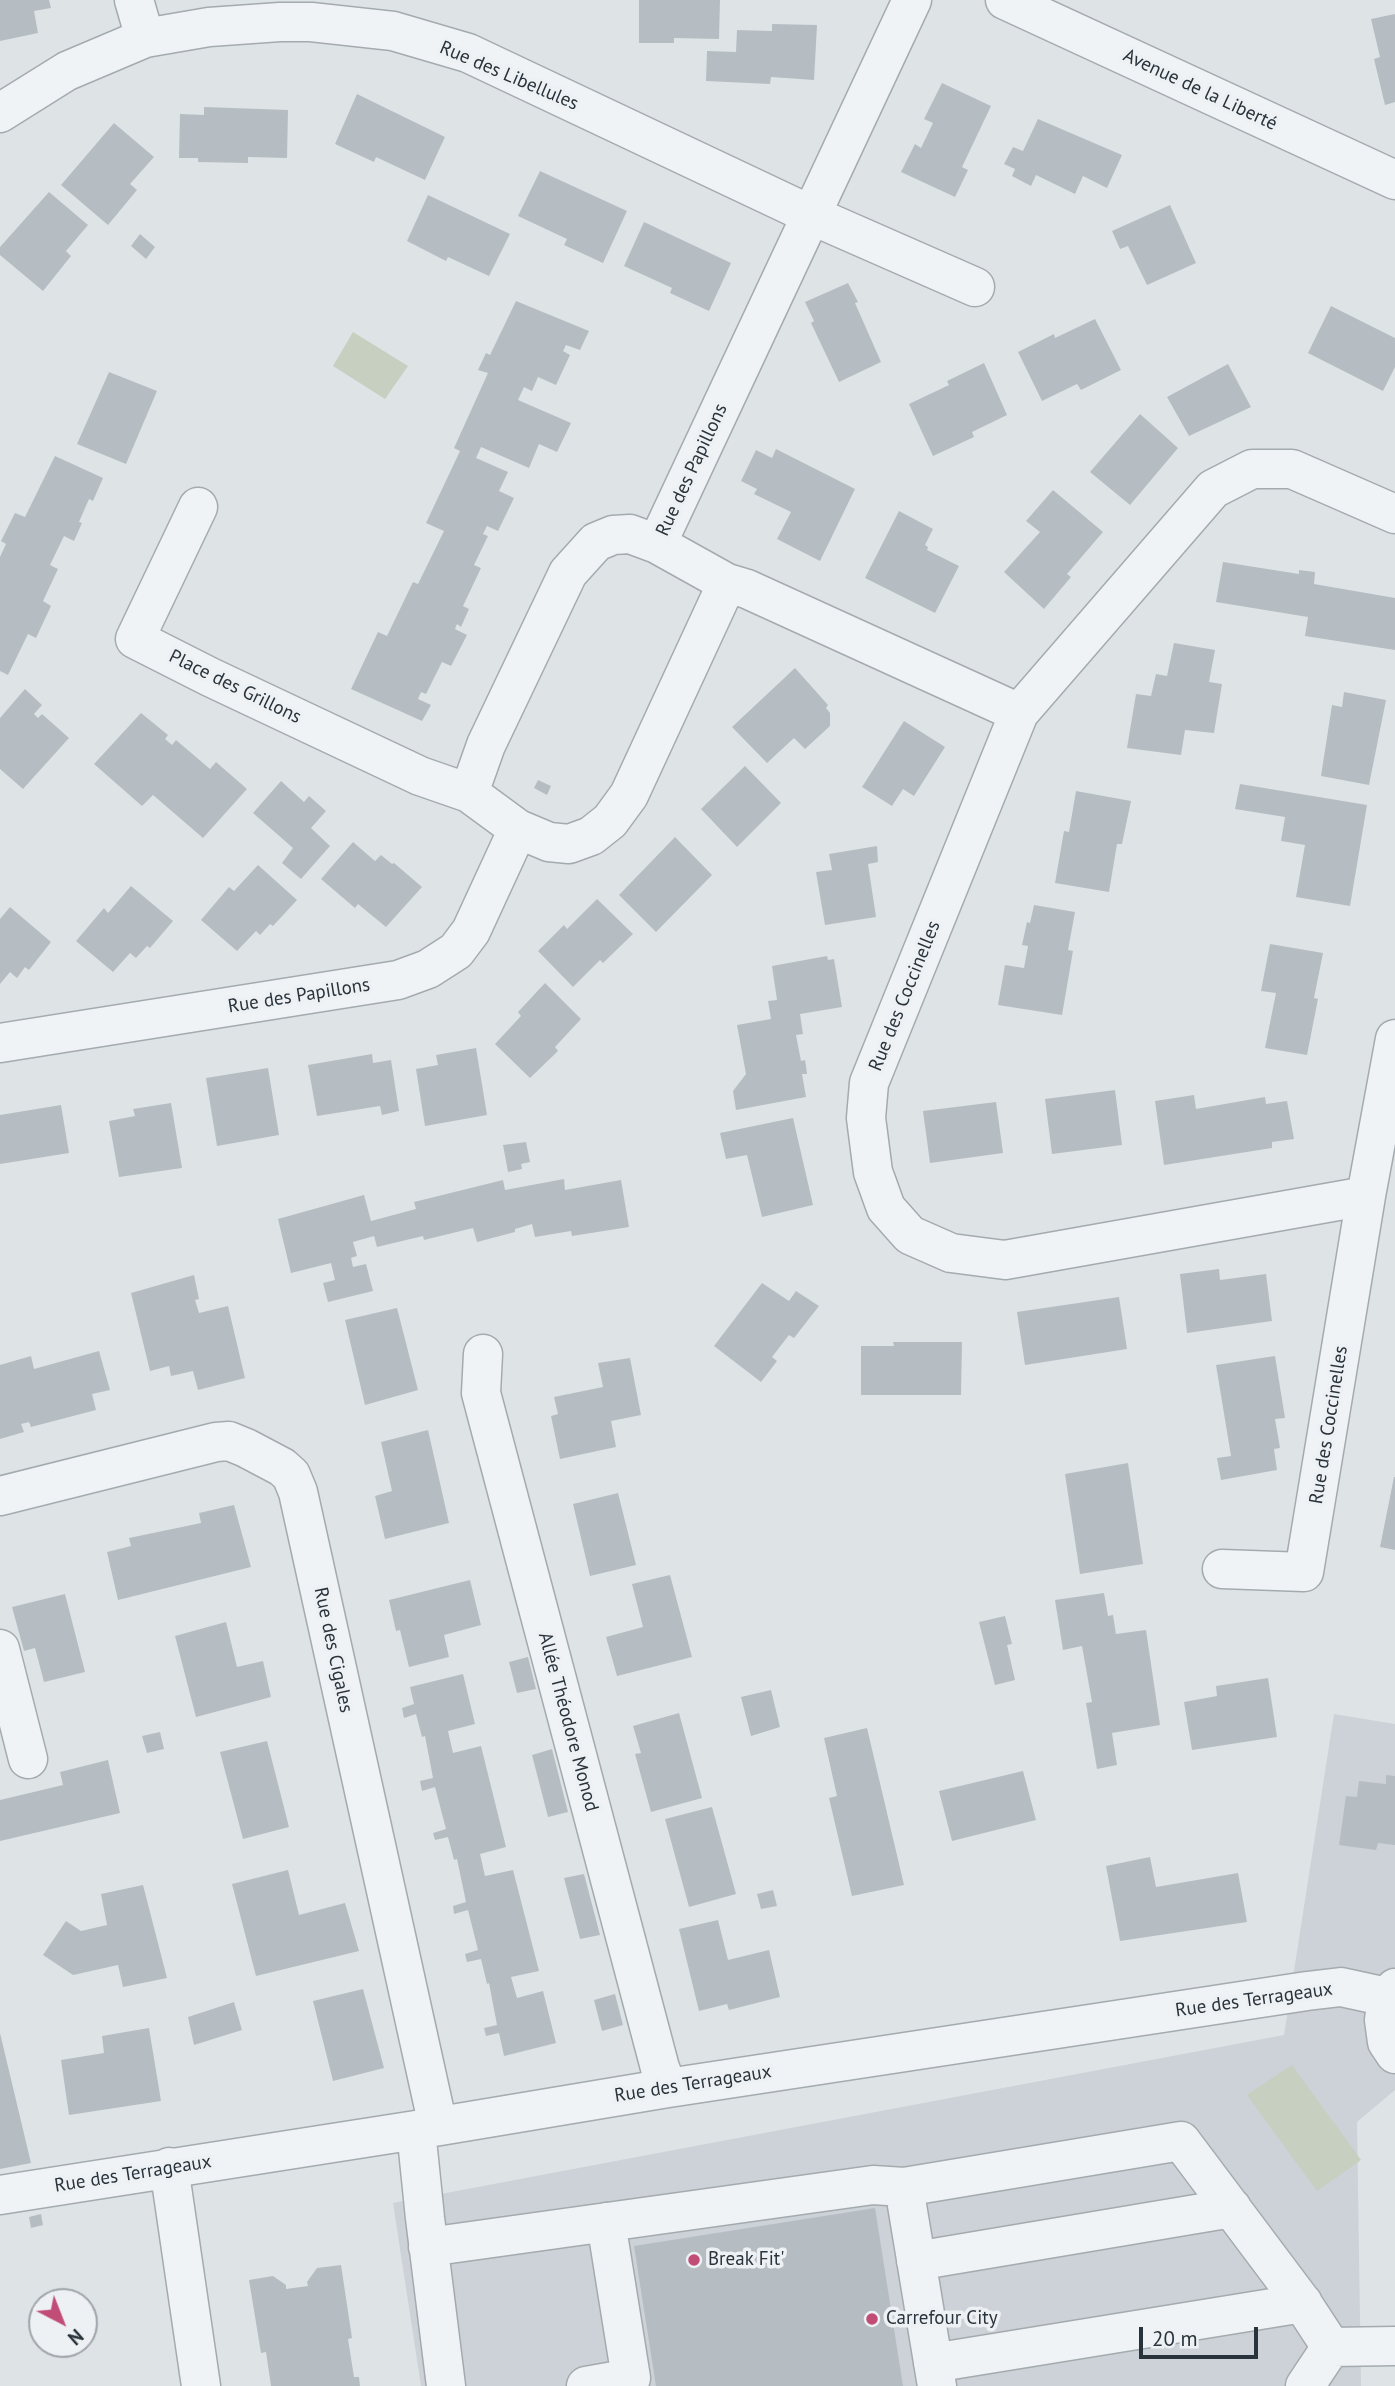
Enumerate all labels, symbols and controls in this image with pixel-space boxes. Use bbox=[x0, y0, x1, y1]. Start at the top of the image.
street label: Rue des Libellules bbox=[436, 37, 582, 115]
street label: Avenue de la Liberté bbox=[1119, 44, 1281, 136]
street label: Rue des Papillons bbox=[651, 400, 733, 540]
street label: Place des Grillons bbox=[165, 645, 305, 729]
street label: Rue des Coccinelles bbox=[864, 918, 946, 1074]
street label: Rue des Papillons bbox=[226, 974, 372, 1018]
street label: Rue des Coccinelles bbox=[1305, 1344, 1353, 1506]
street label: Rue des Cigales bbox=[309, 1585, 357, 1715]
street label: Allée Théodore Monod bbox=[533, 1630, 603, 1814]
street label: Rue des Terrageaux bbox=[1174, 1978, 1334, 2022]
street label: Rue des Terrageaux bbox=[613, 2060, 773, 2108]
street label: Rue des Terrageaux bbox=[53, 2150, 213, 2198]
place label: Break Fit' bbox=[708, 2249, 784, 2271]
marker: Break Fit' bbox=[686, 2252, 702, 2268]
north arrow bbox=[28, 2288, 98, 2358]
place label: Carrefour City bbox=[886, 2308, 998, 2330]
marker: Carrefour City bbox=[864, 2311, 880, 2327]
scale bar bbox=[1143, 2312, 1262, 2356]
text: N bbox=[63, 2324, 88, 2350]
text: 20 m bbox=[1152, 2325, 1198, 2352]

